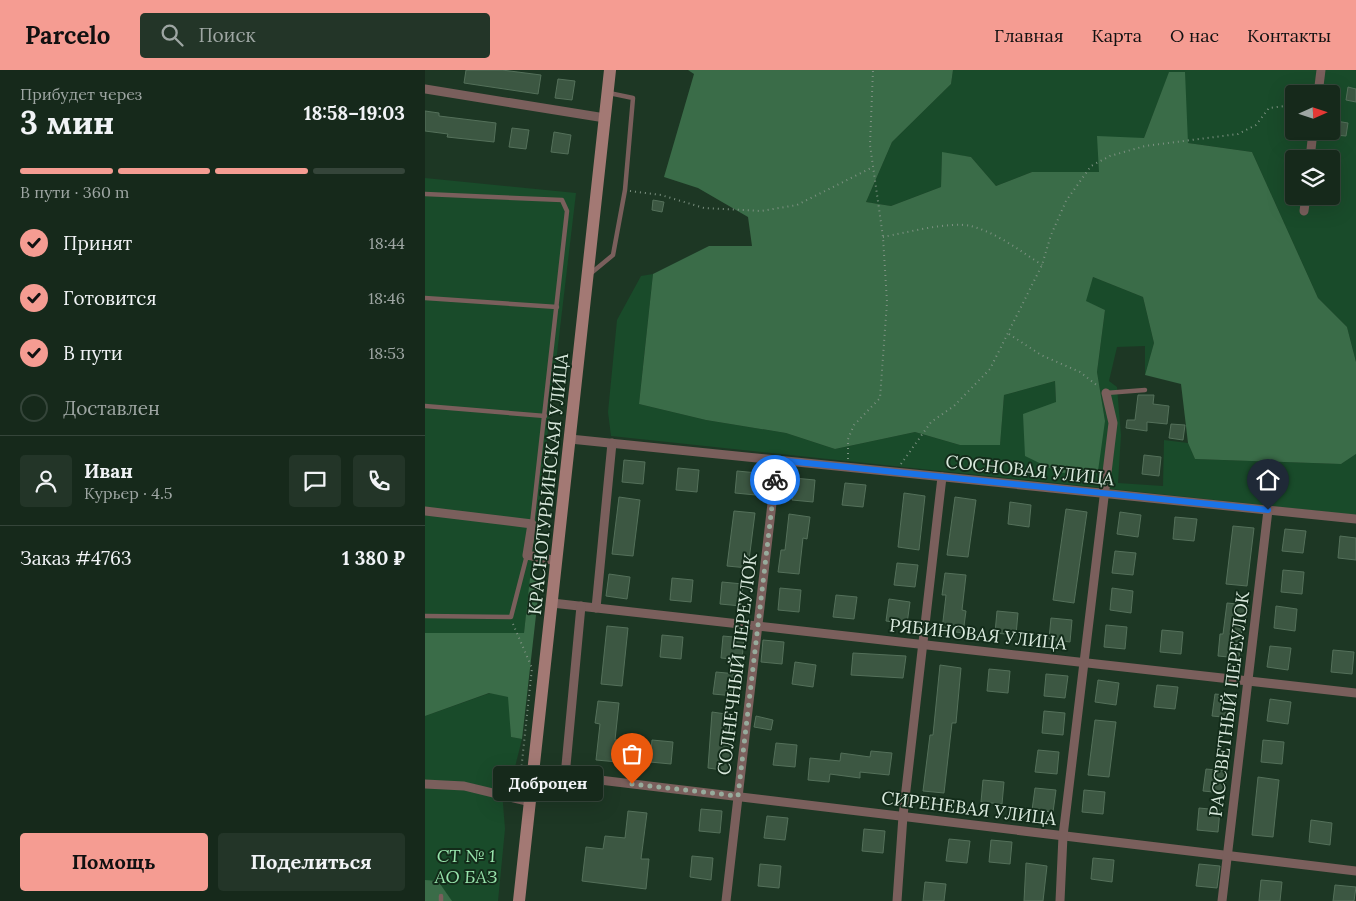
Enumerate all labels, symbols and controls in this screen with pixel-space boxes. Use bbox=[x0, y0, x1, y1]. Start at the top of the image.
search box bbox=[140, 13, 490, 58]
text: Parcelo bbox=[25, 20, 110, 51]
icon: search bbox=[158, 21, 186, 49]
text: Поиск bbox=[198, 23, 256, 47]
text: Главная bbox=[994, 24, 1063, 47]
text: Карта bbox=[1091, 24, 1142, 47]
text: О нас bbox=[1170, 24, 1219, 47]
text: Контакты bbox=[1247, 24, 1331, 47]
text: Прибудет через bbox=[20, 84, 142, 104]
north arrow bbox=[1285, 85, 1340, 140]
map controls bbox=[1285, 85, 1340, 205]
text: 18:58–19:03 bbox=[304, 101, 405, 125]
text: 3 мин bbox=[20, 102, 114, 143]
button: layers bbox=[1285, 150, 1340, 205]
text: В пути · 360 m bbox=[20, 182, 129, 202]
icon: check bbox=[20, 229, 48, 257]
text: Принят bbox=[63, 231, 132, 255]
text: 18:44 bbox=[369, 233, 405, 253]
icon: check bbox=[20, 284, 48, 312]
text: Готовится bbox=[63, 286, 157, 310]
text: 18:46 bbox=[368, 288, 405, 308]
icon: check bbox=[20, 339, 48, 367]
text: В пути bbox=[63, 341, 123, 365]
text: 18:53 bbox=[369, 343, 405, 363]
street label: КРАСНОТУРЬИНСКАЯ УЛИЦА bbox=[523, 351, 573, 616]
text: Доставлен bbox=[63, 396, 160, 420]
street label: СОСНОВАЯ УЛИЦА bbox=[945, 450, 1116, 490]
button: person bbox=[20, 455, 72, 507]
button: chat bbox=[289, 455, 341, 507]
button: phone bbox=[353, 455, 405, 507]
courier bbox=[750, 455, 800, 505]
text: Иван bbox=[84, 459, 133, 483]
pin bbox=[1247, 459, 1289, 510]
icon: bike bbox=[761, 466, 789, 494]
icon: home bbox=[1254, 466, 1282, 494]
text: Курьер · 4.5 bbox=[84, 483, 173, 503]
text: Заказ #4763 bbox=[20, 546, 132, 570]
text: 1 380 ₽ bbox=[342, 546, 405, 570]
street label: СОЛНЕЧНЫЙ ПЕРЕУЛОК bbox=[712, 551, 762, 776]
street label: РАССВЕТНЫЙ ПЕРЕУЛОК bbox=[1204, 589, 1254, 818]
street label: РЯБИНОВАЯ УЛИЦА bbox=[888, 613, 1069, 655]
pin bbox=[611, 733, 653, 784]
icon: bag bbox=[618, 740, 646, 768]
callout: Доброцен bbox=[492, 766, 602, 802]
text: Доброцен bbox=[509, 773, 587, 793]
street label: СИРЕНЕВАЯ УЛИЦА bbox=[880, 786, 1058, 830]
button: Помощь bbox=[20, 833, 208, 891]
button: Поделиться bbox=[218, 833, 405, 891]
park label: СТ № 1 АО БАЗ bbox=[433, 844, 498, 888]

